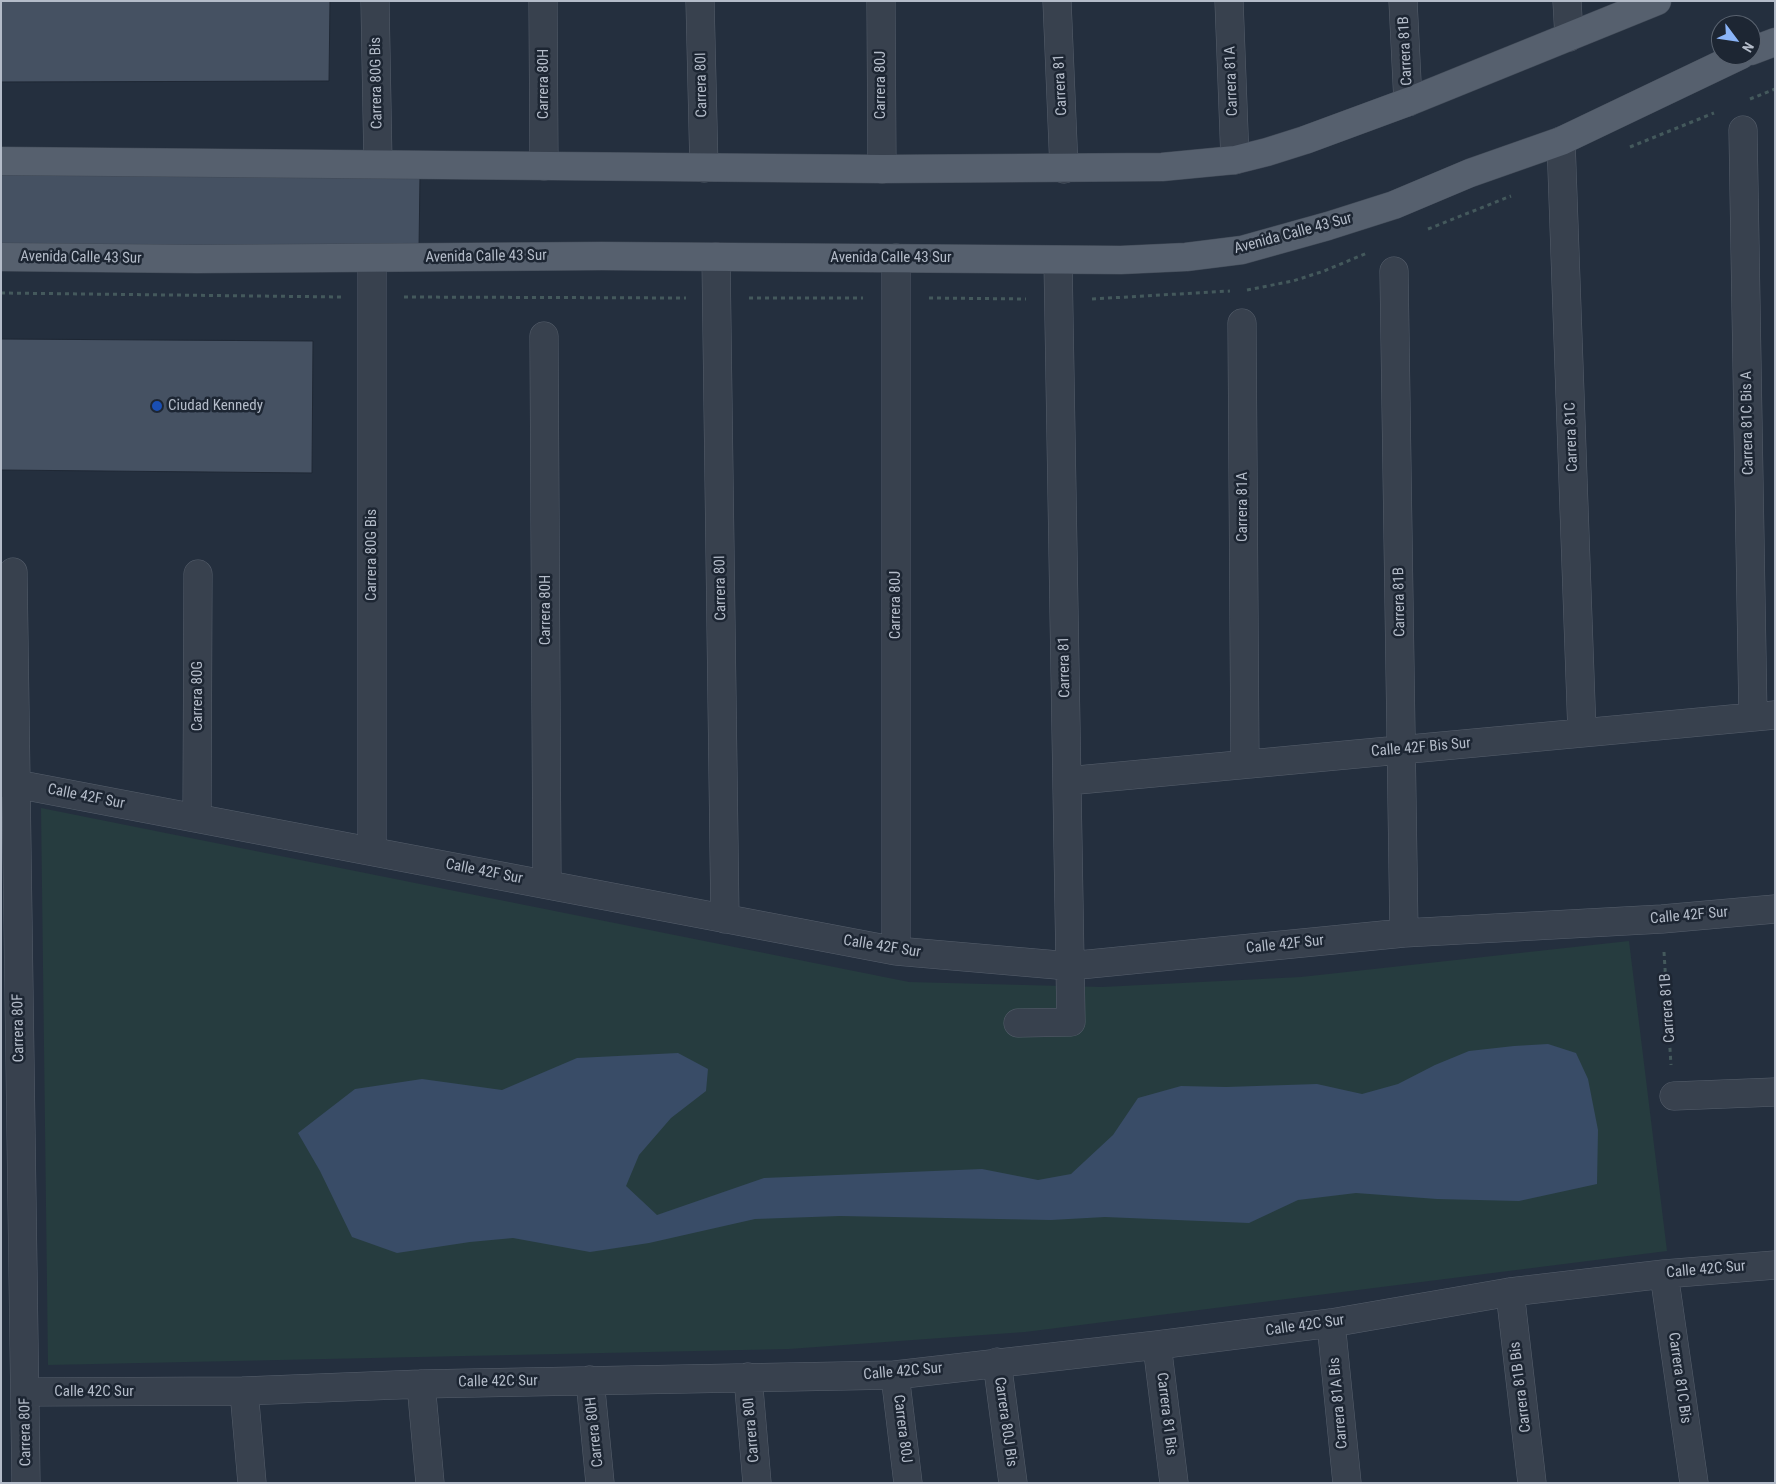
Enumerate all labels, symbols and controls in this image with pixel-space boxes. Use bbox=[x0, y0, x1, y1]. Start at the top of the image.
north arrow bbox=[1711, 15, 1761, 65]
street label: Carrera 81B bbox=[1395, 16, 1417, 86]
street label: Carrera 80G Bis bbox=[367, 37, 387, 129]
text: N bbox=[1739, 39, 1757, 55]
street label: Carrera 81A bbox=[1222, 46, 1242, 116]
street label: Carrera 80H bbox=[535, 49, 553, 119]
street label: Carrera 80J bbox=[872, 51, 890, 119]
street label: Carrera 80I bbox=[692, 52, 712, 118]
street label: Carrera 81 bbox=[1050, 54, 1072, 116]
street label: Avenida Calle 43 Sur bbox=[1232, 210, 1354, 258]
street label: Avenida Calle 43 Sur bbox=[425, 247, 547, 267]
street label: Avenida Calle 43 Sur bbox=[20, 248, 142, 268]
street label: Avenida Calle 43 Sur bbox=[830, 249, 952, 267]
street label: Carrera 81C Bis A bbox=[1738, 371, 1758, 475]
place label: Ciudad Kennedy bbox=[168, 397, 263, 415]
marker: Ciudad Kennedy bbox=[150, 399, 164, 413]
street label: Carrera 81C bbox=[1562, 402, 1582, 472]
street label: Carrera 81A bbox=[1234, 472, 1252, 542]
street label: Carrera 80G Bis bbox=[363, 509, 381, 601]
street label: Carrera 80I bbox=[711, 555, 731, 621]
street label: Carrera 81B bbox=[1390, 567, 1410, 637]
street label: Carrera 80J bbox=[887, 571, 905, 639]
street label: Carrera 80H bbox=[537, 575, 555, 645]
street label: Carrera 81 bbox=[1055, 636, 1075, 698]
street label: Carrera 80G bbox=[189, 661, 207, 731]
street label: Calle 42F Bis Sur bbox=[1370, 735, 1472, 761]
street label: Calle 42F Sur bbox=[46, 781, 126, 813]
street label: Calle 42F Sur bbox=[444, 856, 524, 888]
street label: Calle 42F Sur bbox=[1649, 904, 1729, 928]
street label: Calle 42F Sur bbox=[842, 932, 922, 962]
street label: Calle 42F Sur bbox=[1245, 932, 1325, 958]
street label: Carrera 81B bbox=[1657, 973, 1679, 1043]
street label: Carrera 80F bbox=[9, 994, 29, 1062]
street label: Calle 42C Sur bbox=[1666, 1258, 1746, 1282]
street label: Calle 42C Sur bbox=[1264, 1312, 1346, 1340]
street label: Carrera 81C Bis bbox=[1664, 1331, 1694, 1425]
street label: Carrera 81B Bis bbox=[1506, 1340, 1536, 1434]
street label: Carrera 81A Bis bbox=[1326, 1356, 1352, 1450]
street label: Calle 42C Sur bbox=[863, 1360, 943, 1384]
street label: Calle 42C Sur bbox=[458, 1372, 538, 1392]
street label: Carrera 81 Bis bbox=[1152, 1372, 1180, 1456]
street label: Carrera 80J Bis bbox=[990, 1376, 1020, 1468]
street label: Calle 42C Sur bbox=[54, 1383, 134, 1401]
street label: Carrera 80J bbox=[889, 1394, 915, 1464]
street label: Carrera 80H bbox=[582, 1396, 608, 1468]
street label: Carrera 80I bbox=[740, 1397, 764, 1463]
street label: Carrera 80F bbox=[16, 1398, 36, 1466]

